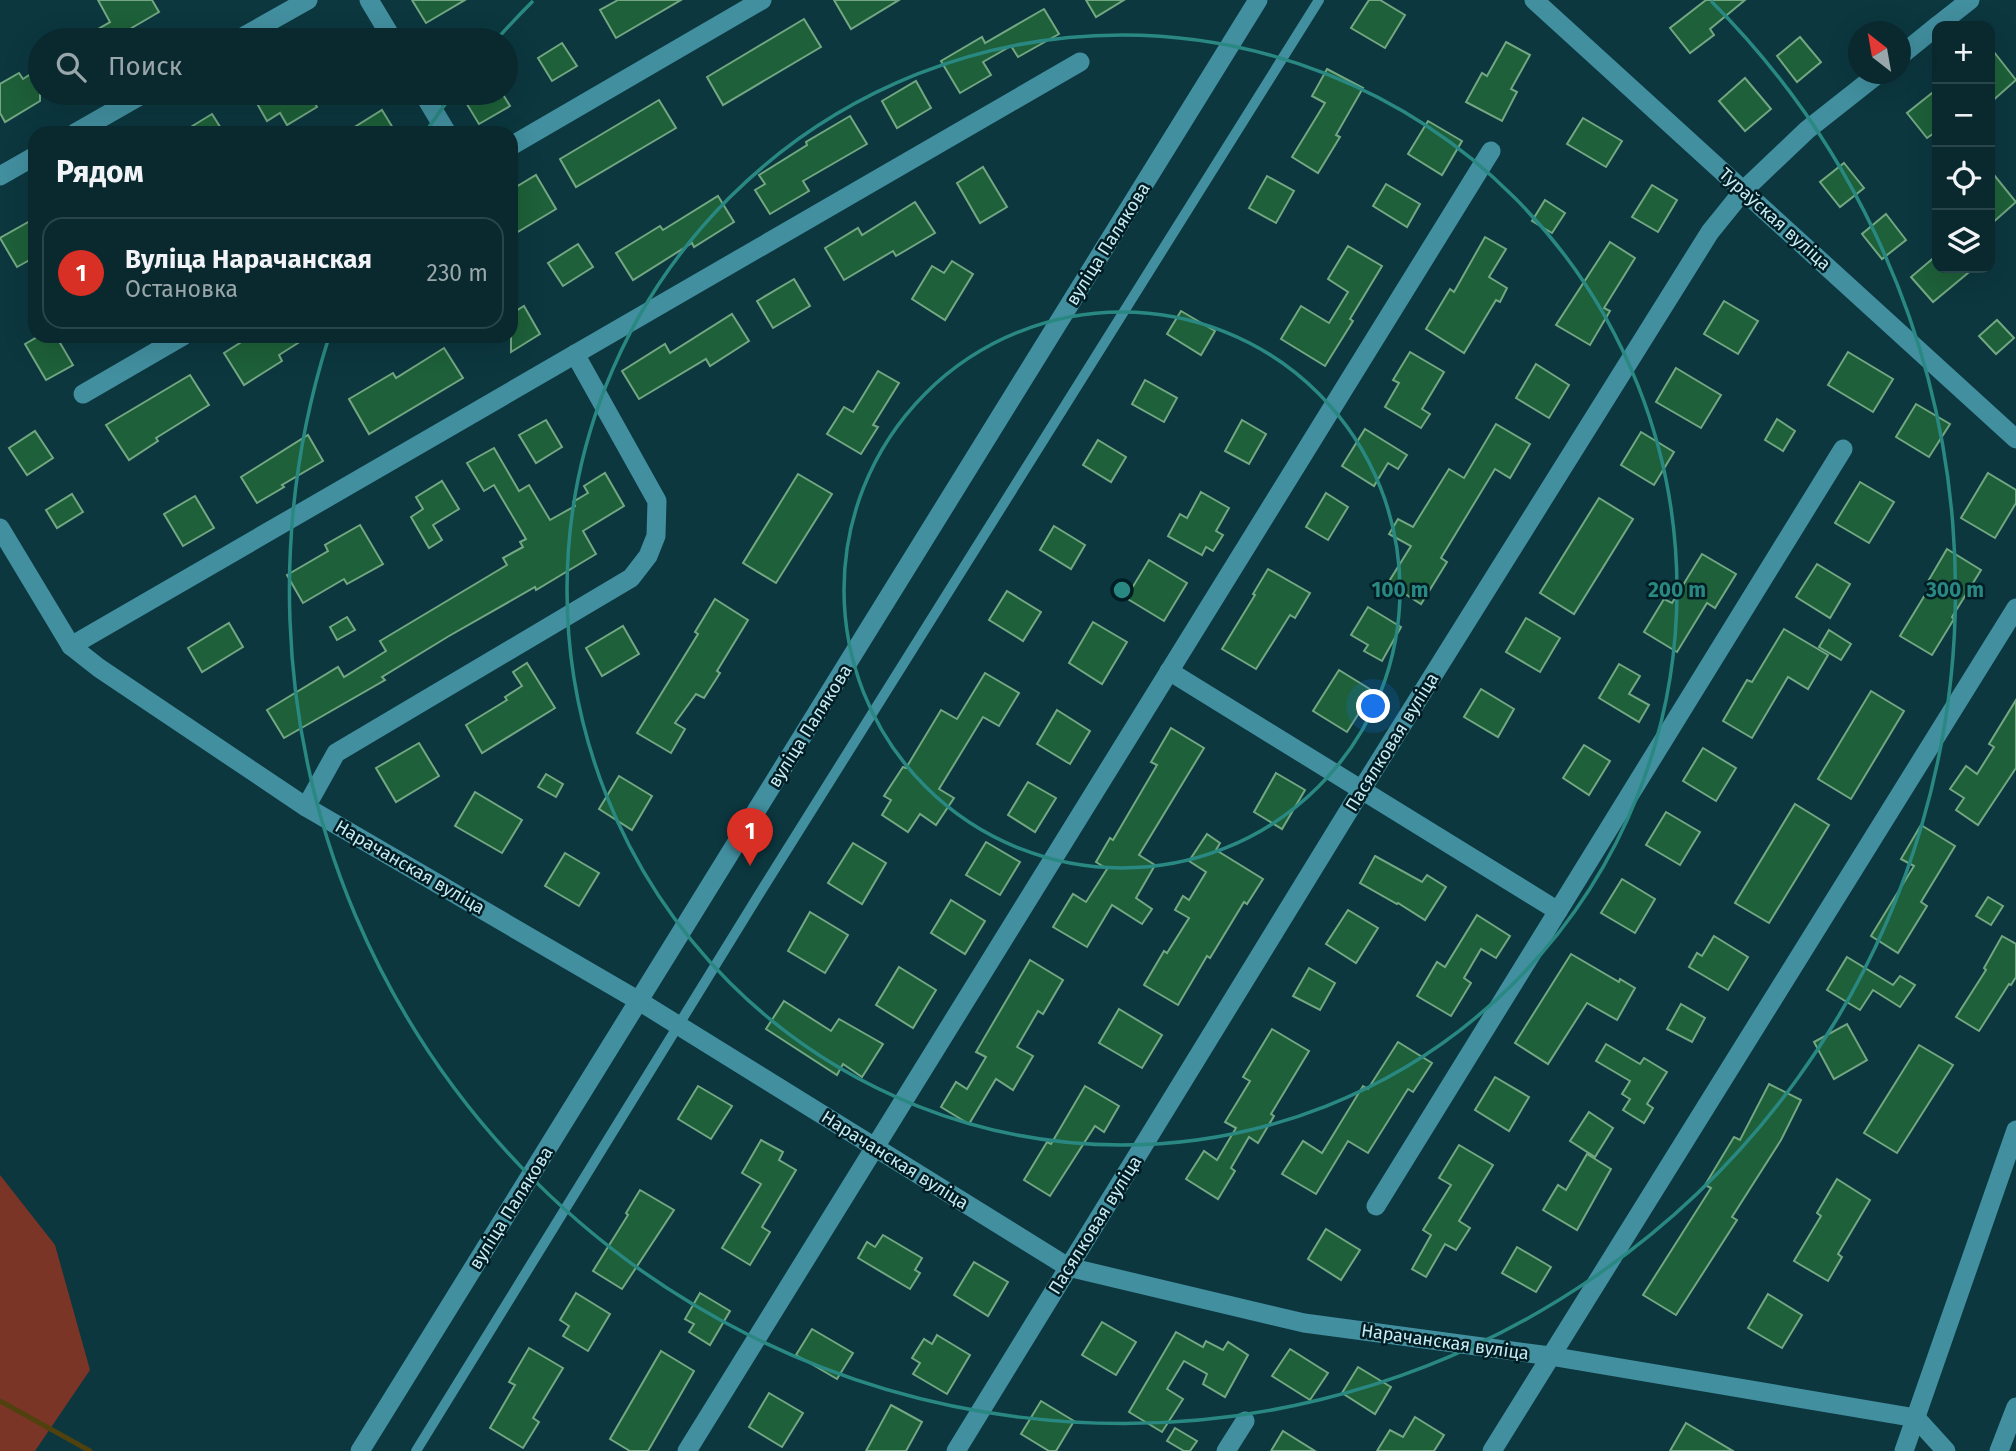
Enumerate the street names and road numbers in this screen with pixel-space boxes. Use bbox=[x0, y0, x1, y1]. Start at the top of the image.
street label: Тураўская вуліца bbox=[1715, 163, 1835, 275]
street label: вуліца Палякова bbox=[1061, 178, 1155, 310]
street label: вуліца Палякова bbox=[763, 660, 857, 792]
street label: Пасялковая вуліца bbox=[1340, 669, 1444, 815]
street label: Нарачанская вуліца bbox=[331, 815, 489, 919]
street label: Нарачанская вуліца bbox=[817, 1106, 973, 1214]
street label: вуліца Палякова bbox=[464, 1142, 558, 1274]
street label: Пасялковая вуліца bbox=[1043, 1152, 1147, 1298]
street label: Нарачанская вуліца bbox=[1360, 1319, 1530, 1365]

